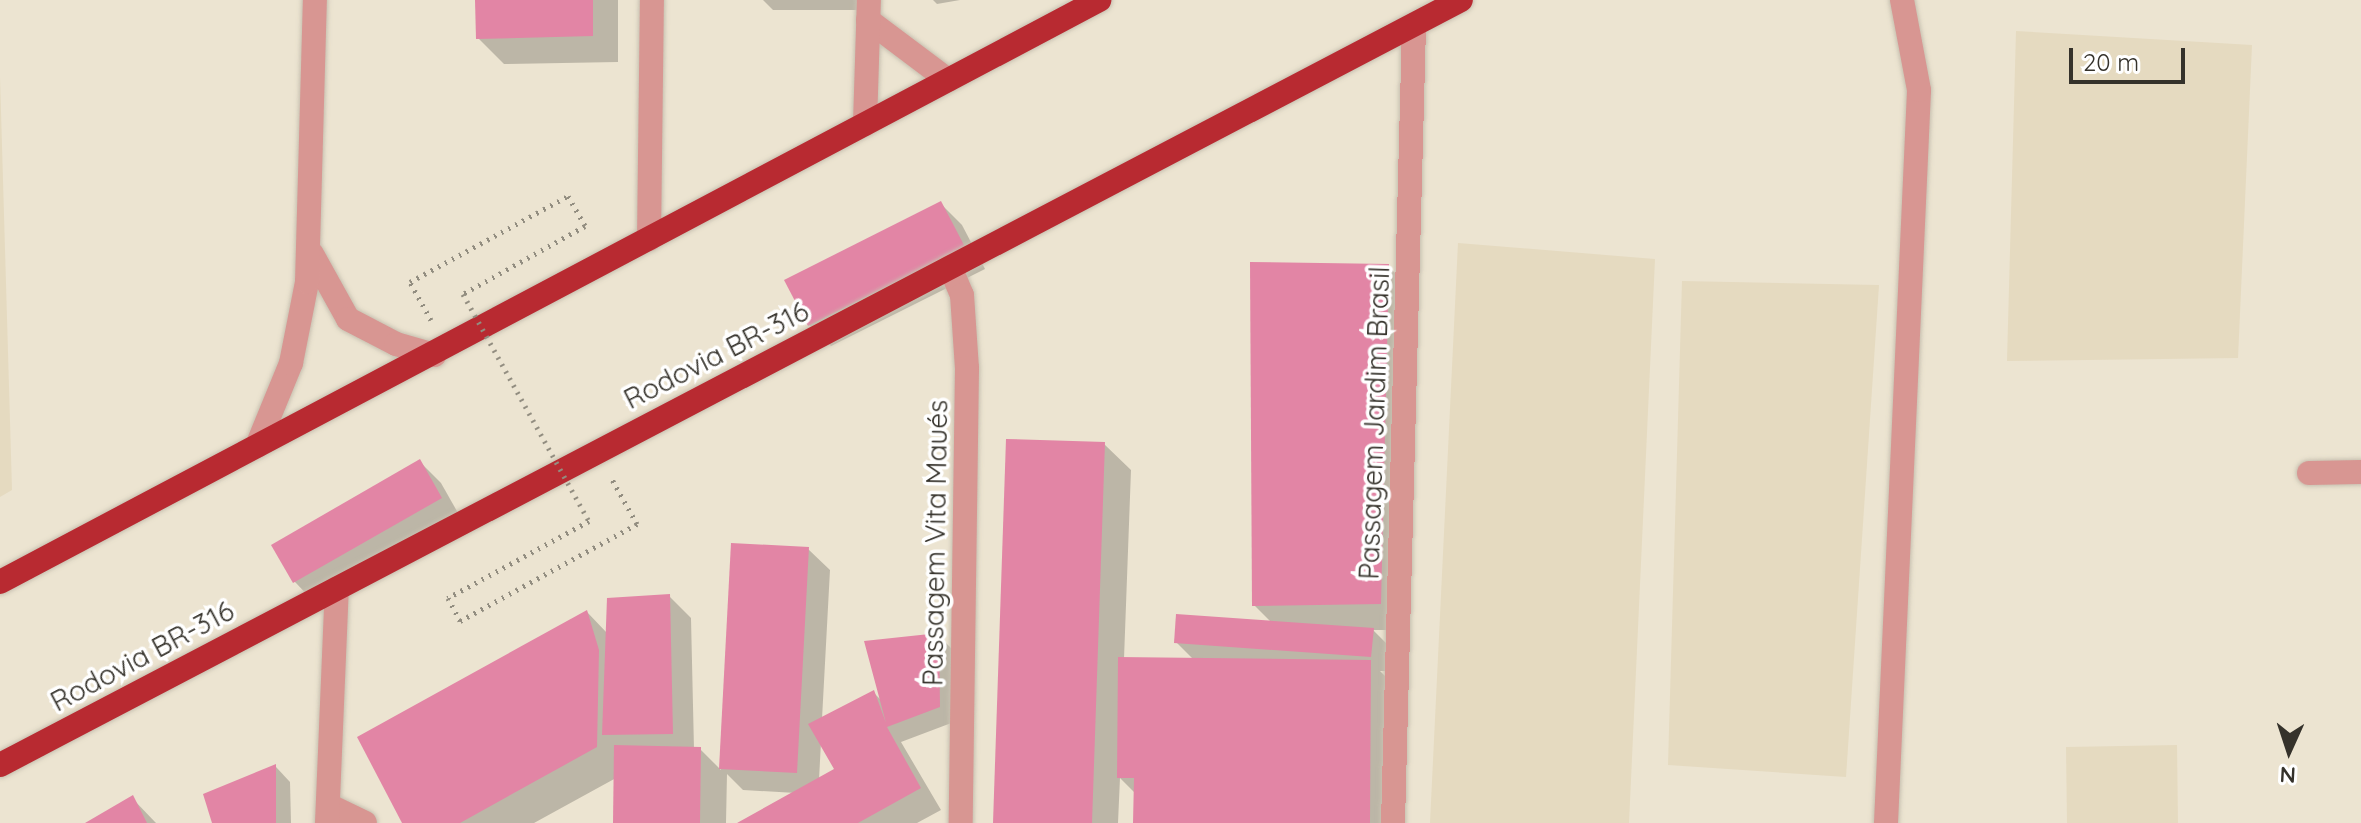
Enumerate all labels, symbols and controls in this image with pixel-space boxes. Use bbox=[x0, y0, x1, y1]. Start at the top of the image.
scale bar bbox=[2073, 32, 2189, 82]
text: 20 m bbox=[2083, 47, 2139, 77]
street label: Passagem Jardim Brasil bbox=[1352, 266, 1396, 580]
street label: Rodovia BR-316 bbox=[618, 294, 814, 416]
street label: Passagem Vita Maués bbox=[916, 400, 954, 686]
street label: Rodovia BR-316 bbox=[45, 594, 239, 718]
north arrow bbox=[2249, 711, 2329, 791]
text: N bbox=[2279, 761, 2297, 789]

